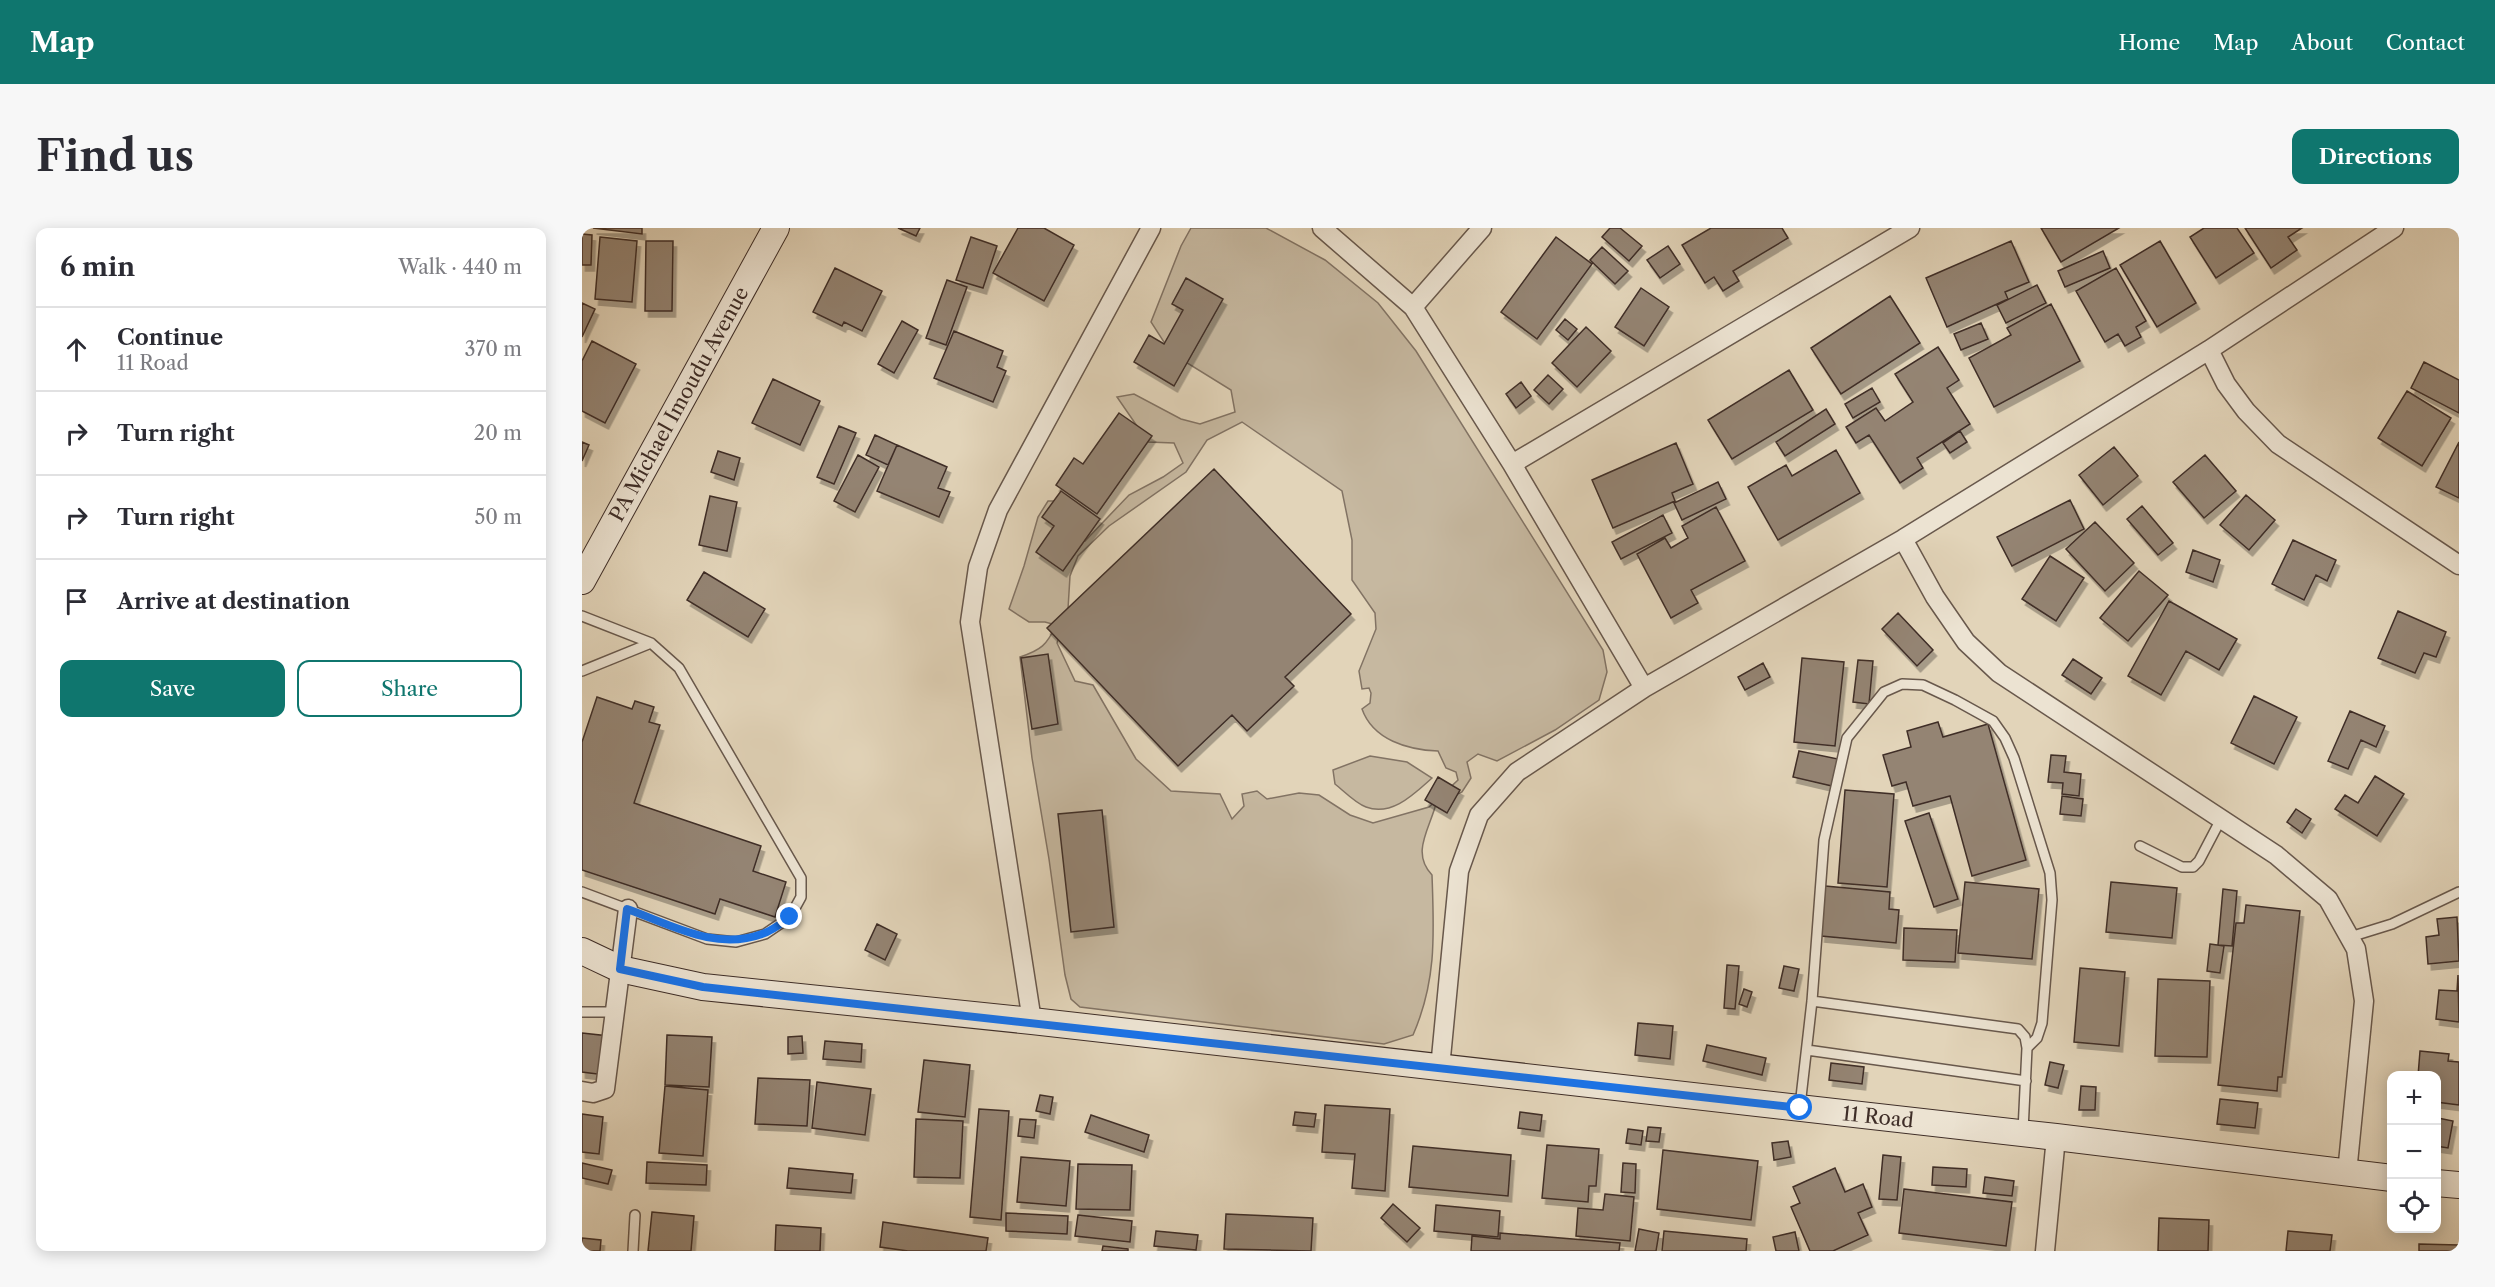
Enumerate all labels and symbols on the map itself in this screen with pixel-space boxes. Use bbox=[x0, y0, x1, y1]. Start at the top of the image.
street label: PA Michael Imoudu Avenue bbox=[604, 282, 754, 526]
route end bbox=[776, 903, 802, 929]
route start bbox=[1786, 1094, 1812, 1120]
street label: 11 Road bbox=[1841, 1101, 1915, 1133]

